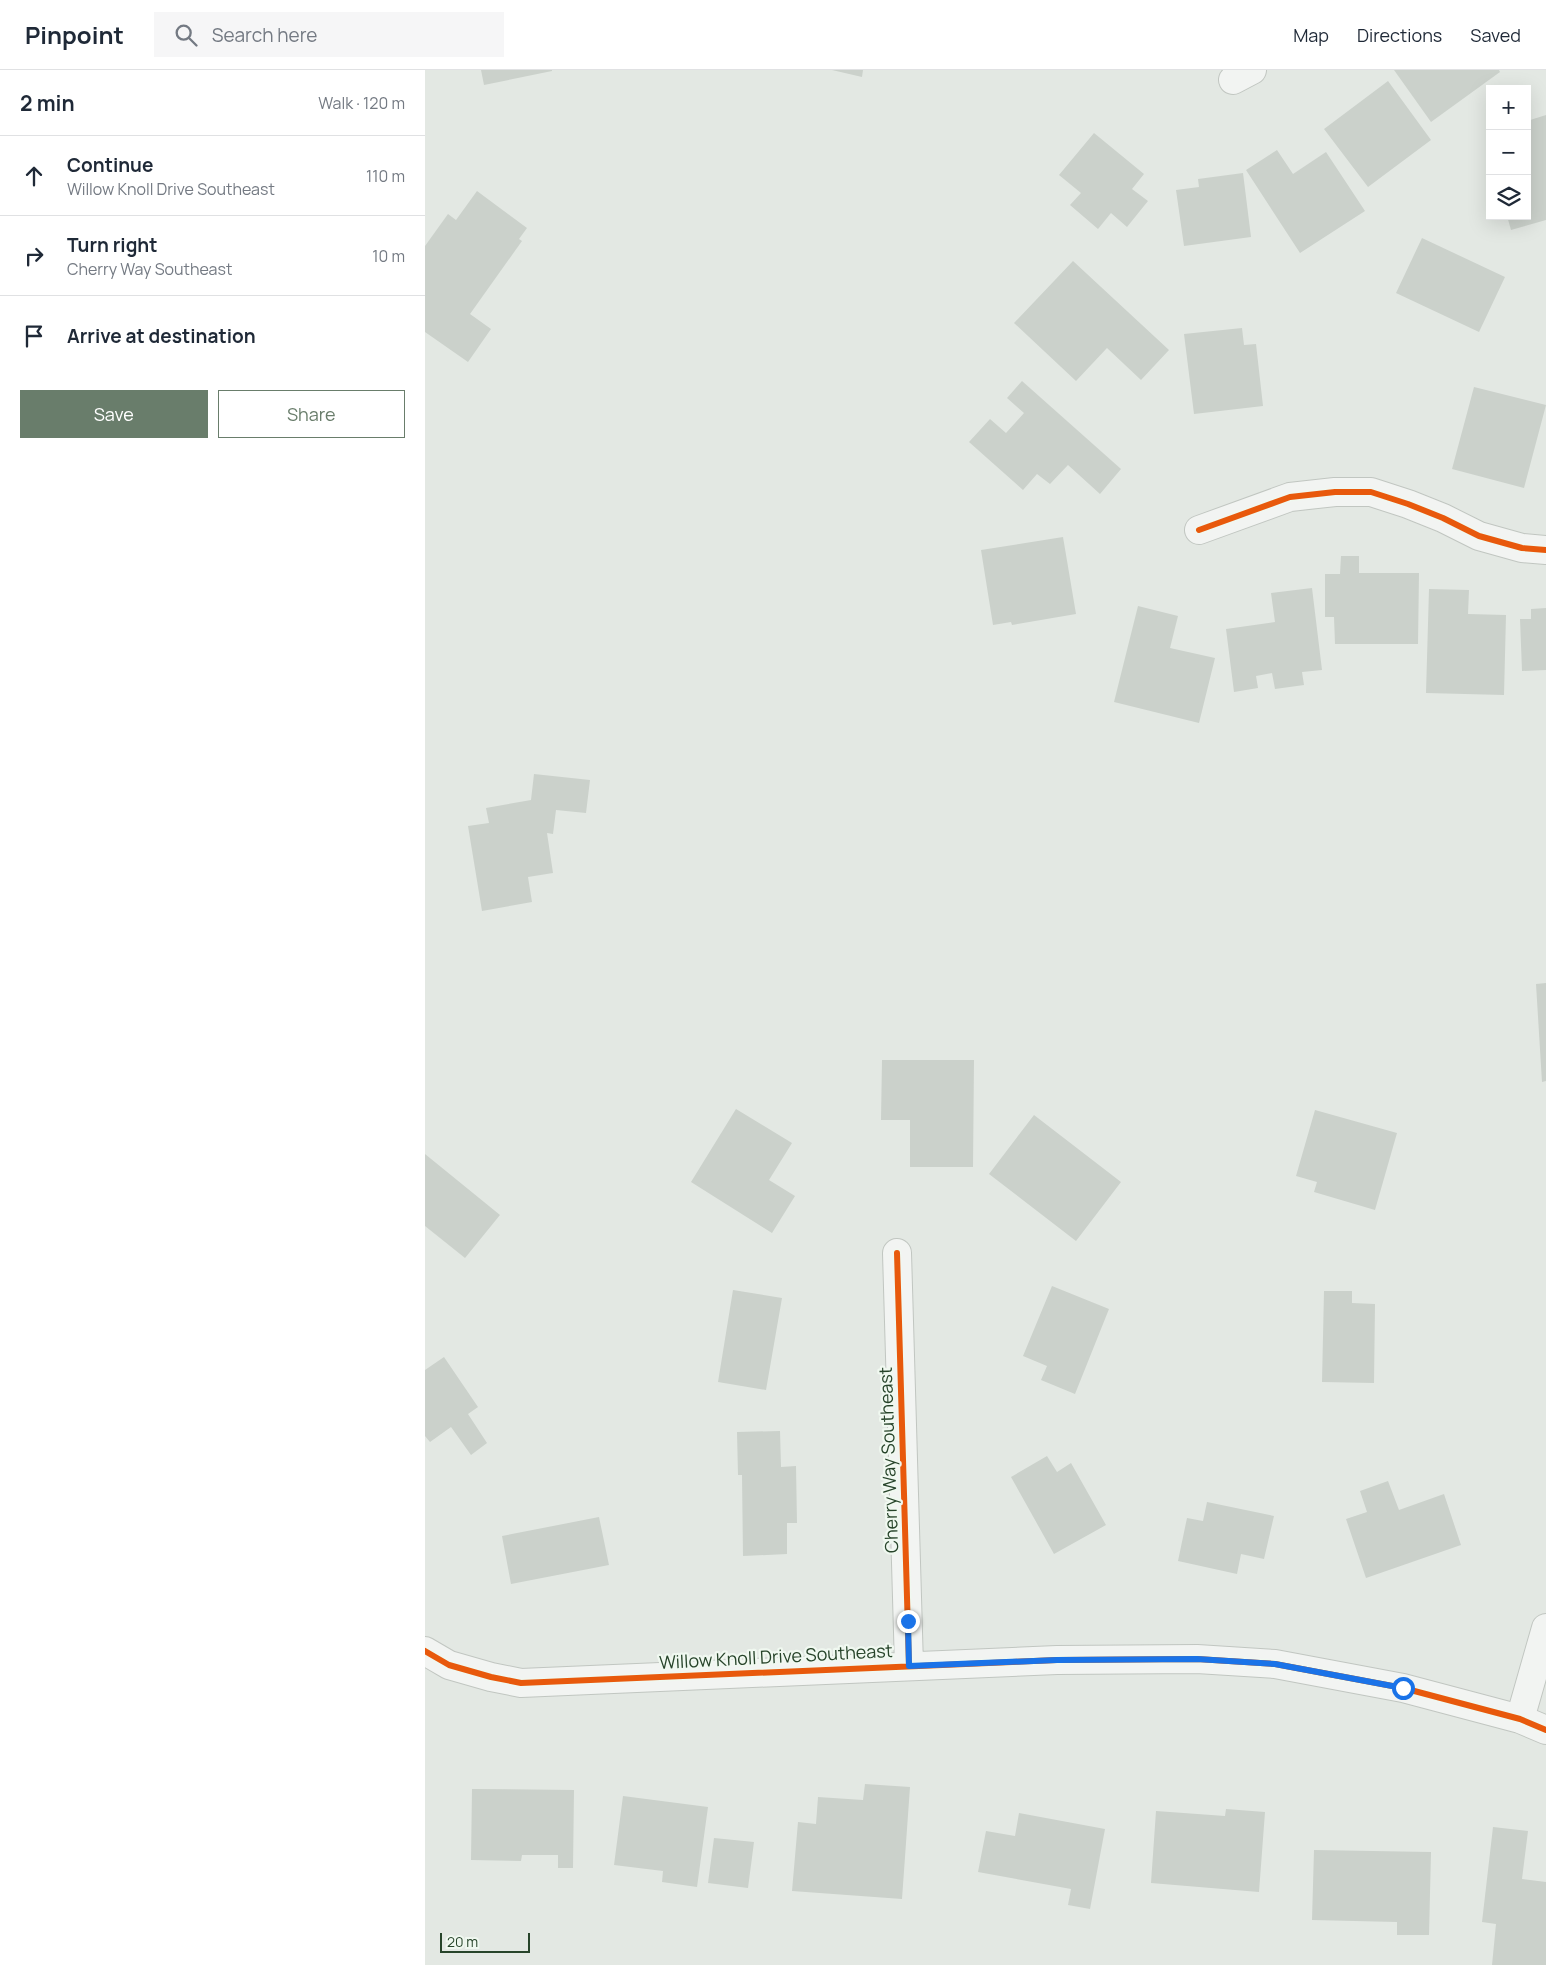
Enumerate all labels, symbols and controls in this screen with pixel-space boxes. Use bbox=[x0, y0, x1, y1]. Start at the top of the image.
search box bbox=[154, 12, 504, 57]
text: Pinpoint bbox=[25, 18, 124, 51]
icon: search bbox=[172, 21, 200, 49]
text: Search here bbox=[212, 22, 317, 48]
text: Map bbox=[1293, 23, 1329, 47]
text: Directions bbox=[1357, 23, 1442, 47]
text: Saved bbox=[1470, 23, 1521, 47]
map controls bbox=[1486, 85, 1531, 220]
button: + bbox=[1486, 85, 1531, 130]
text: 2 min bbox=[20, 89, 75, 117]
text: Walk · 120 m bbox=[318, 92, 405, 114]
button: − bbox=[1486, 130, 1531, 175]
text: Continue bbox=[67, 152, 153, 178]
icon: ahead bbox=[20, 162, 48, 190]
text: 110 m bbox=[366, 165, 405, 187]
button: layers bbox=[1486, 175, 1531, 220]
text: Willow Knoll Drive Southeast bbox=[67, 178, 275, 200]
text: Turn right bbox=[67, 232, 157, 258]
icon: right bbox=[20, 242, 48, 270]
text: 10 m bbox=[372, 245, 405, 267]
text: Cherry Way Southeast bbox=[67, 258, 232, 280]
icon: arrive bbox=[20, 322, 48, 350]
text: Arrive at destination bbox=[67, 323, 256, 349]
button: Save bbox=[20, 390, 208, 438]
button: Share bbox=[218, 390, 405, 438]
street label: Cherry Way Southeast bbox=[873, 1367, 903, 1553]
route end bbox=[897, 1610, 920, 1633]
street label: Willow Knoll Drive Southeast bbox=[659, 1638, 893, 1674]
route start bbox=[1392, 1677, 1415, 1700]
scale bar bbox=[440, 1930, 530, 1953]
text: 20 m bbox=[447, 1932, 478, 1951]

